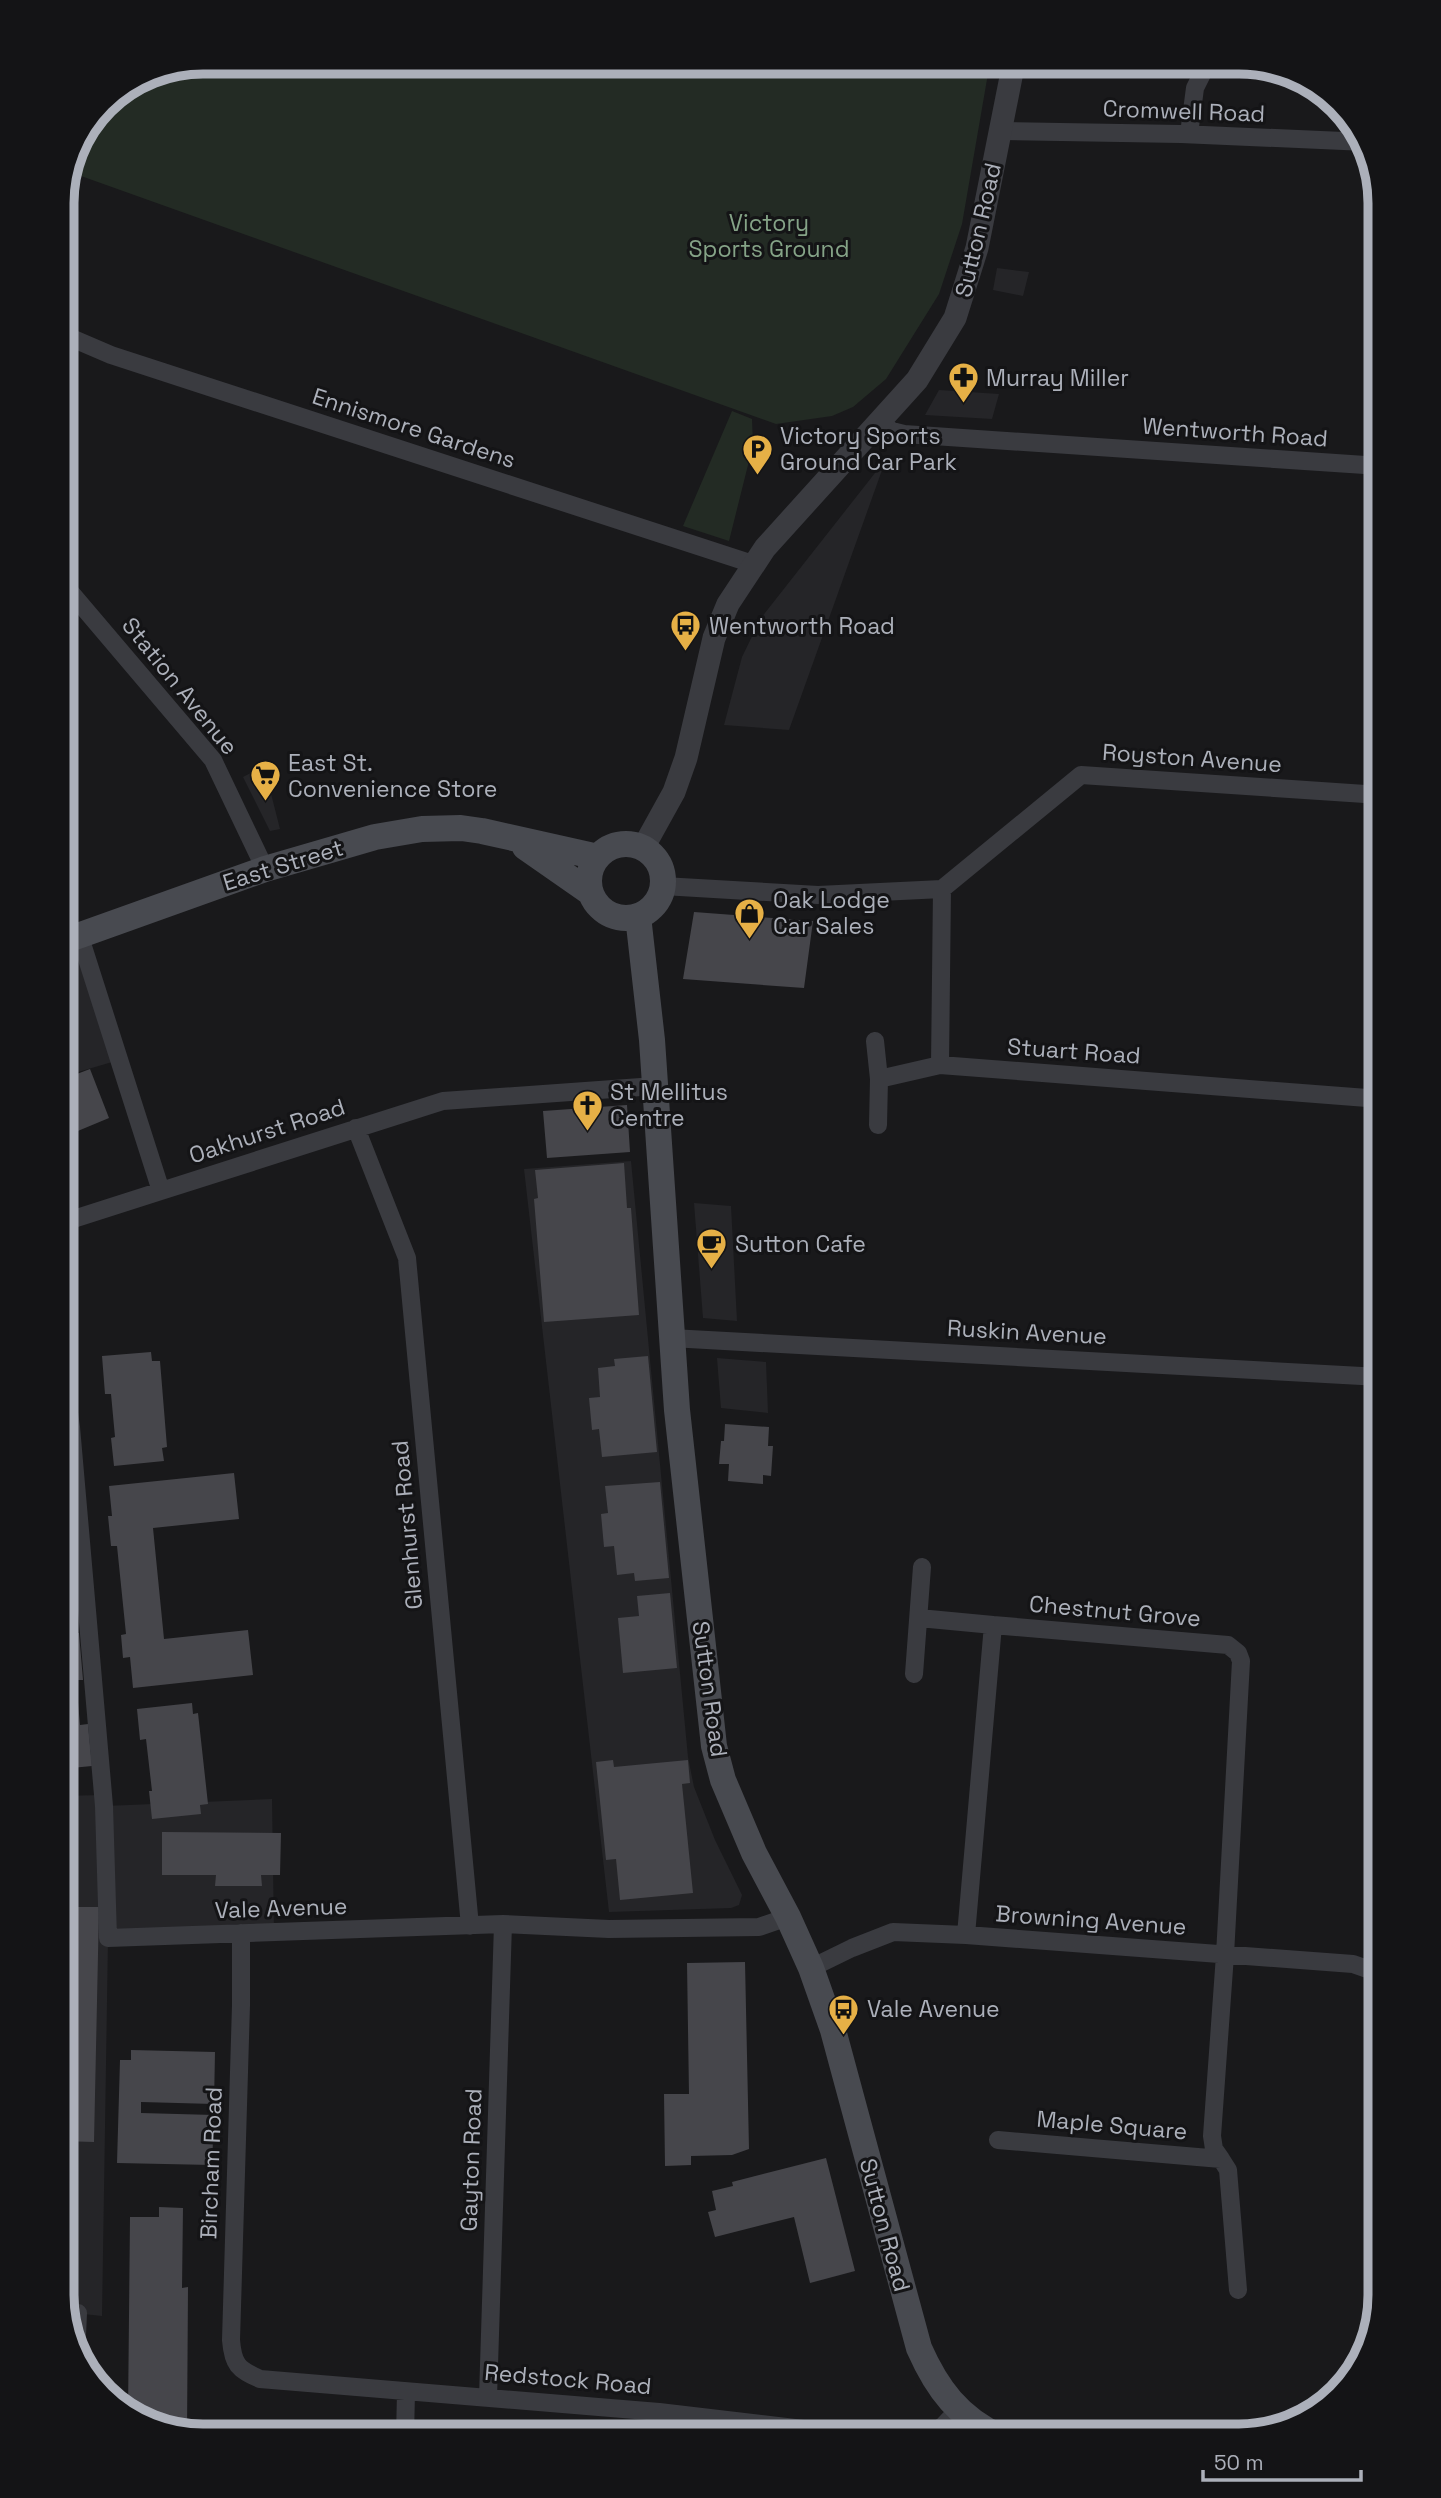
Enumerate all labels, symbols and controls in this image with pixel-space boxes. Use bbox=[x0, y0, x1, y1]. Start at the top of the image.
street label: Cromwell Road bbox=[1102, 93, 1266, 129]
street label: Sutton Road bbox=[948, 160, 1008, 300]
park label: Victory Sports Ground bbox=[688, 208, 850, 264]
pharmacy icon: Murray Miller bbox=[946, 361, 980, 405]
place label: Murray Miller bbox=[986, 363, 1129, 393]
street label: Ennismore Gardens bbox=[309, 381, 519, 475]
street label: Wentworth Road bbox=[1141, 411, 1329, 453]
place label: Victory Sports Ground Car Park bbox=[780, 421, 957, 477]
parking icon: Victory Sports Ground Car Park bbox=[740, 432, 774, 476]
bus stop icon: Wentworth Road bbox=[669, 609, 703, 653]
street label: Station Avenue bbox=[115, 611, 245, 761]
place label: Wentworth Road bbox=[709, 611, 895, 641]
street label: Royston Avenue bbox=[1101, 737, 1283, 779]
place label: East St. Convenience Store bbox=[288, 748, 497, 804]
supermarket icon: East St. Convenience Store bbox=[248, 759, 282, 803]
street label: East Street bbox=[219, 832, 347, 898]
place label: Oak Lodge Car Sales bbox=[773, 885, 890, 941]
shop icon: Oak Lodge Car Sales bbox=[733, 896, 767, 940]
street label: Stuart Road bbox=[1006, 1031, 1142, 1071]
place label: St Mellitus Centre bbox=[610, 1077, 728, 1133]
church icon: St Mellitus Centre bbox=[570, 1088, 604, 1132]
street label: Oakhurst Road bbox=[185, 1092, 349, 1170]
cafe icon: Sutton Cafe bbox=[695, 1227, 729, 1271]
place label: Sutton Cafe bbox=[735, 1229, 866, 1259]
street label: Ruskin Avenue bbox=[946, 1313, 1108, 1351]
street label: Glenhurst Road bbox=[385, 1439, 429, 1611]
street label: Chestnut Grove bbox=[1028, 1589, 1202, 1633]
street label: Sutton Road bbox=[686, 1619, 734, 1759]
street label: Vale Avenue bbox=[214, 1891, 348, 1925]
street label: Browning Avenue bbox=[995, 1898, 1187, 1942]
bus stop icon: Vale Avenue bbox=[827, 1992, 861, 2036]
place label: Vale Avenue bbox=[867, 1994, 1000, 2024]
street label: Bircham Road bbox=[193, 2086, 229, 2240]
street label: Gayton Road bbox=[454, 2088, 488, 2232]
street label: Maple Square bbox=[1035, 2103, 1189, 2147]
street label: Sutton Road bbox=[853, 2155, 917, 2295]
street label: Redstock Road bbox=[483, 2357, 653, 2401]
scale bar bbox=[1203, 2438, 1360, 2482]
text: 50 m bbox=[1214, 2449, 1264, 2476]

